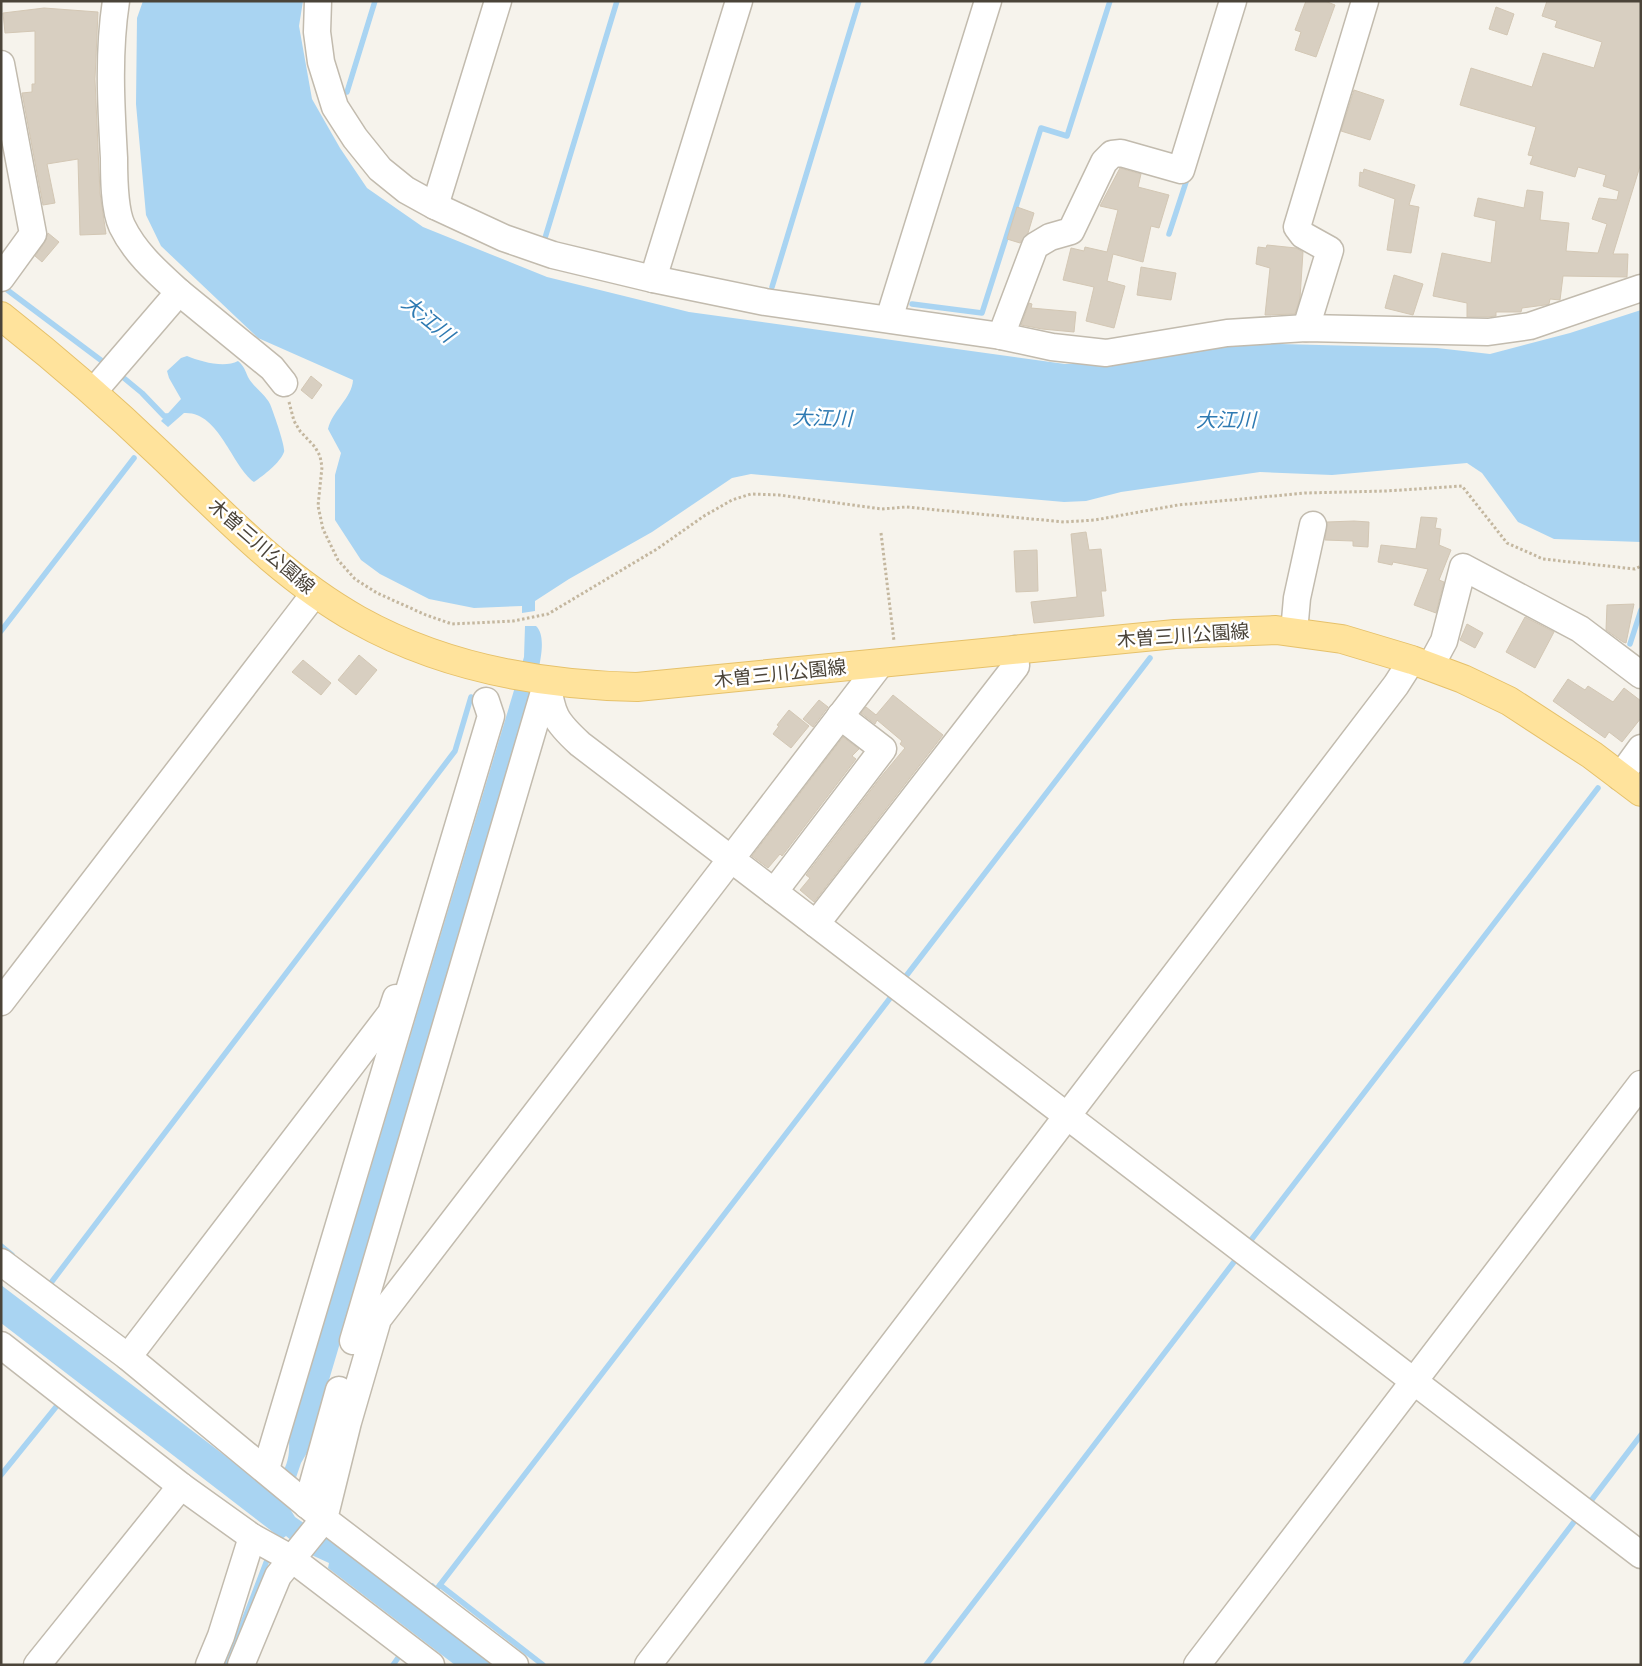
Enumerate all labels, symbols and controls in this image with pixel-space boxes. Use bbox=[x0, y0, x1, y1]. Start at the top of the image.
water label: 大江川 bbox=[397, 290, 461, 349]
water label: 大江川 bbox=[792, 404, 854, 432]
water label: 大江川 bbox=[1196, 407, 1258, 433]
street label: 木曽三川公園線 bbox=[204, 493, 320, 599]
street label: 木曽三川公園線 bbox=[1116, 618, 1250, 652]
street label: 木曽三川公園線 bbox=[713, 654, 847, 692]

